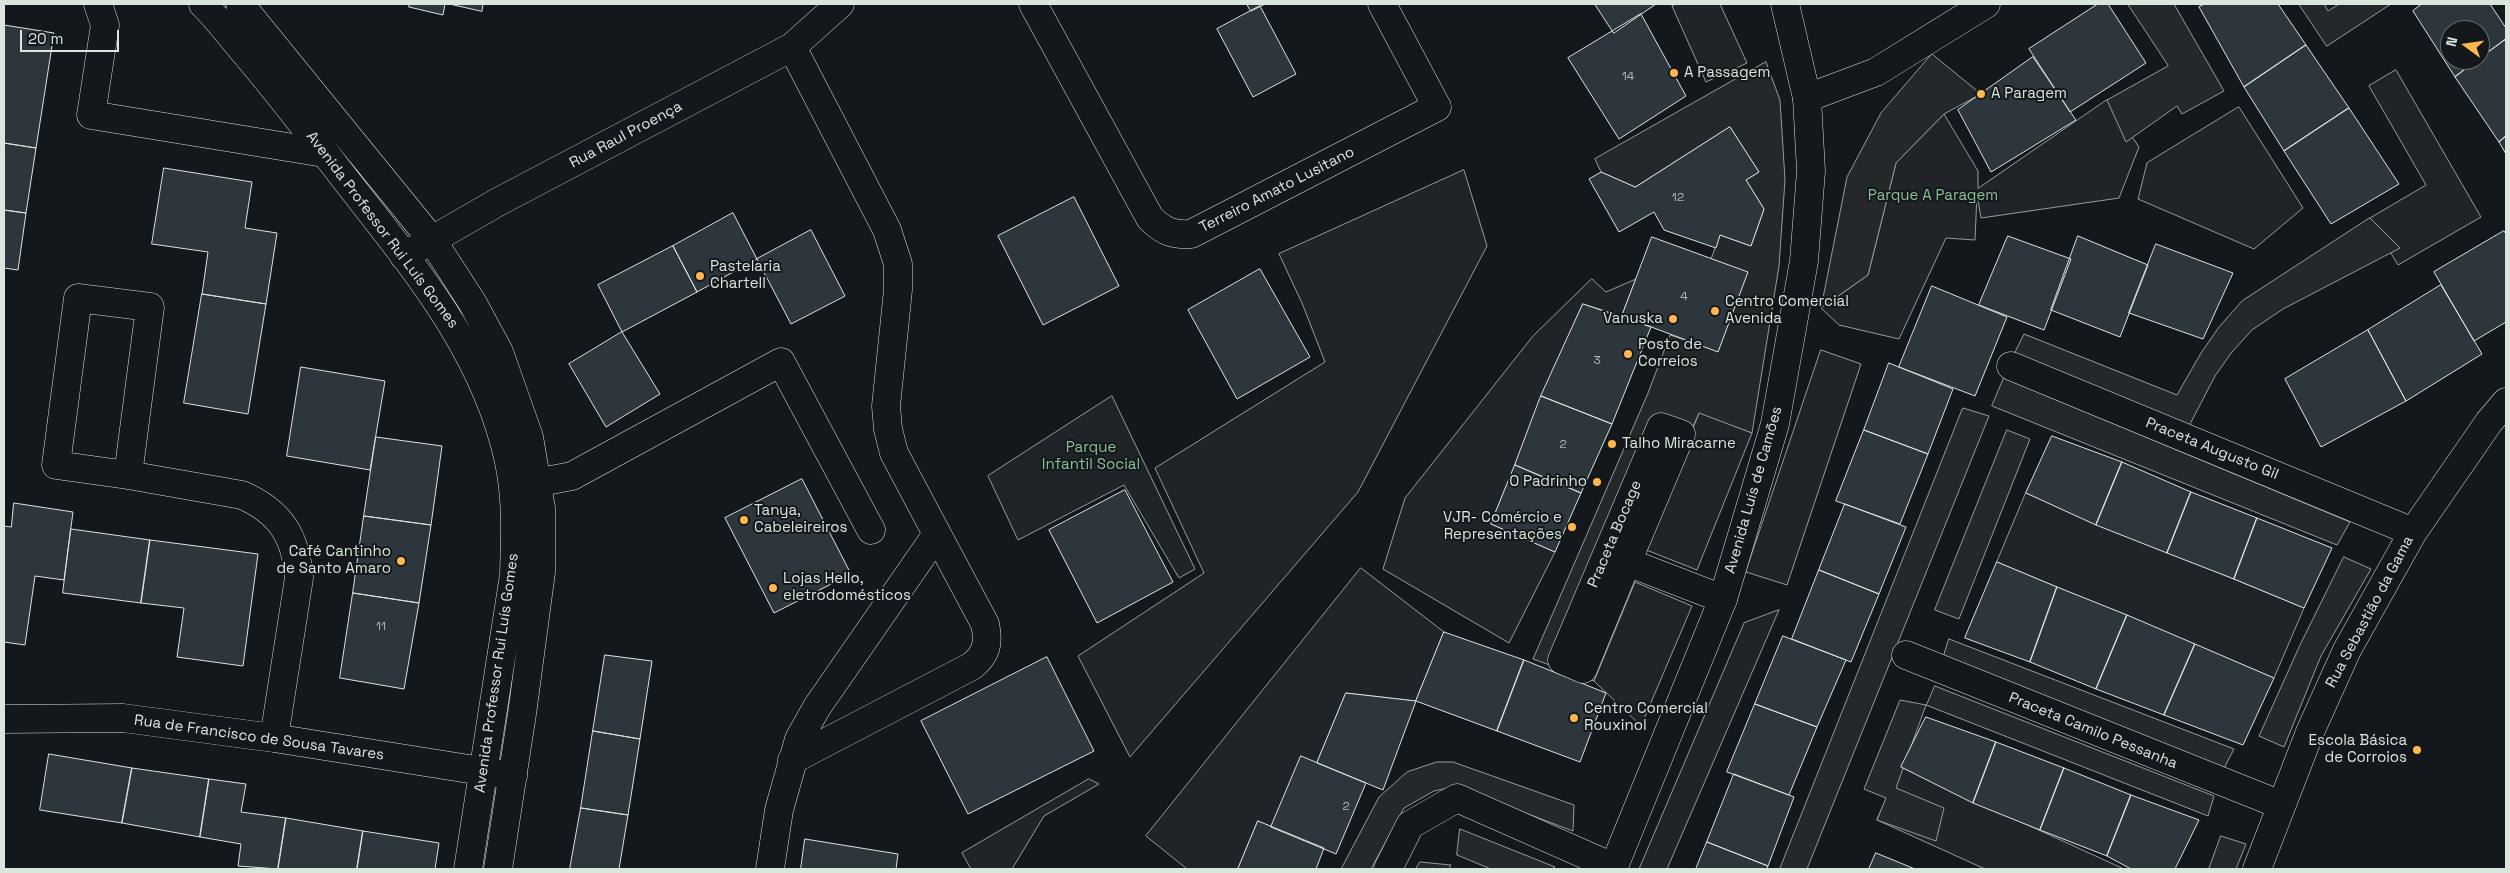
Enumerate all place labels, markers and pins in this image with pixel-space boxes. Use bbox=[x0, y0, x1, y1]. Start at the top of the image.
place label: A Passagem bbox=[1684, 64, 1770, 82]
marker: A Passagem bbox=[1668, 67, 1680, 79]
place label: A Paragem bbox=[1991, 85, 2067, 103]
marker: A Paragem bbox=[1975, 88, 1987, 100]
place label: Pastelaria Chartell bbox=[710, 258, 781, 293]
marker: Pastelaria Chartell bbox=[694, 270, 706, 282]
place label: Centro Comercial Avenida bbox=[1725, 293, 1849, 328]
marker: Centro Comercial Avenida bbox=[1709, 305, 1721, 317]
place label: Vanuska bbox=[1603, 310, 1663, 328]
marker: Vanuska bbox=[1667, 313, 1679, 325]
place label: Posto de Correios bbox=[1638, 336, 1702, 371]
marker: Posto de Correios bbox=[1622, 348, 1634, 360]
place label: Talho Miracarne bbox=[1622, 435, 1736, 453]
marker: Talho Miracarne bbox=[1606, 438, 1618, 450]
place label: O Padrinho bbox=[1509, 473, 1587, 491]
marker: O Padrinho bbox=[1591, 476, 1603, 488]
place label: Tanya, Cabeleireiros bbox=[754, 502, 848, 537]
place label: VJR- Comércio e Representações bbox=[1443, 509, 1562, 544]
marker: Tanya, Cabeleireiros bbox=[738, 514, 750, 526]
marker: VJR- Comércio e Representações bbox=[1566, 521, 1578, 533]
place label: Café Cantinho de Santo Amaro bbox=[276, 543, 391, 578]
marker: Café Cantinho de Santo Amaro bbox=[395, 555, 407, 567]
place label: Lojas Hello, eletrodomésticos bbox=[783, 570, 911, 605]
marker: Lojas Hello, eletrodomésticos bbox=[767, 582, 779, 594]
place label: Centro Comercial Rouxinol bbox=[1584, 700, 1708, 735]
marker: Centro Comercial Rouxinol bbox=[1568, 712, 1580, 724]
place label: Escola Básica de Corroios bbox=[2309, 732, 2407, 767]
marker: Escola Básica de Corroios bbox=[2411, 744, 2423, 756]

